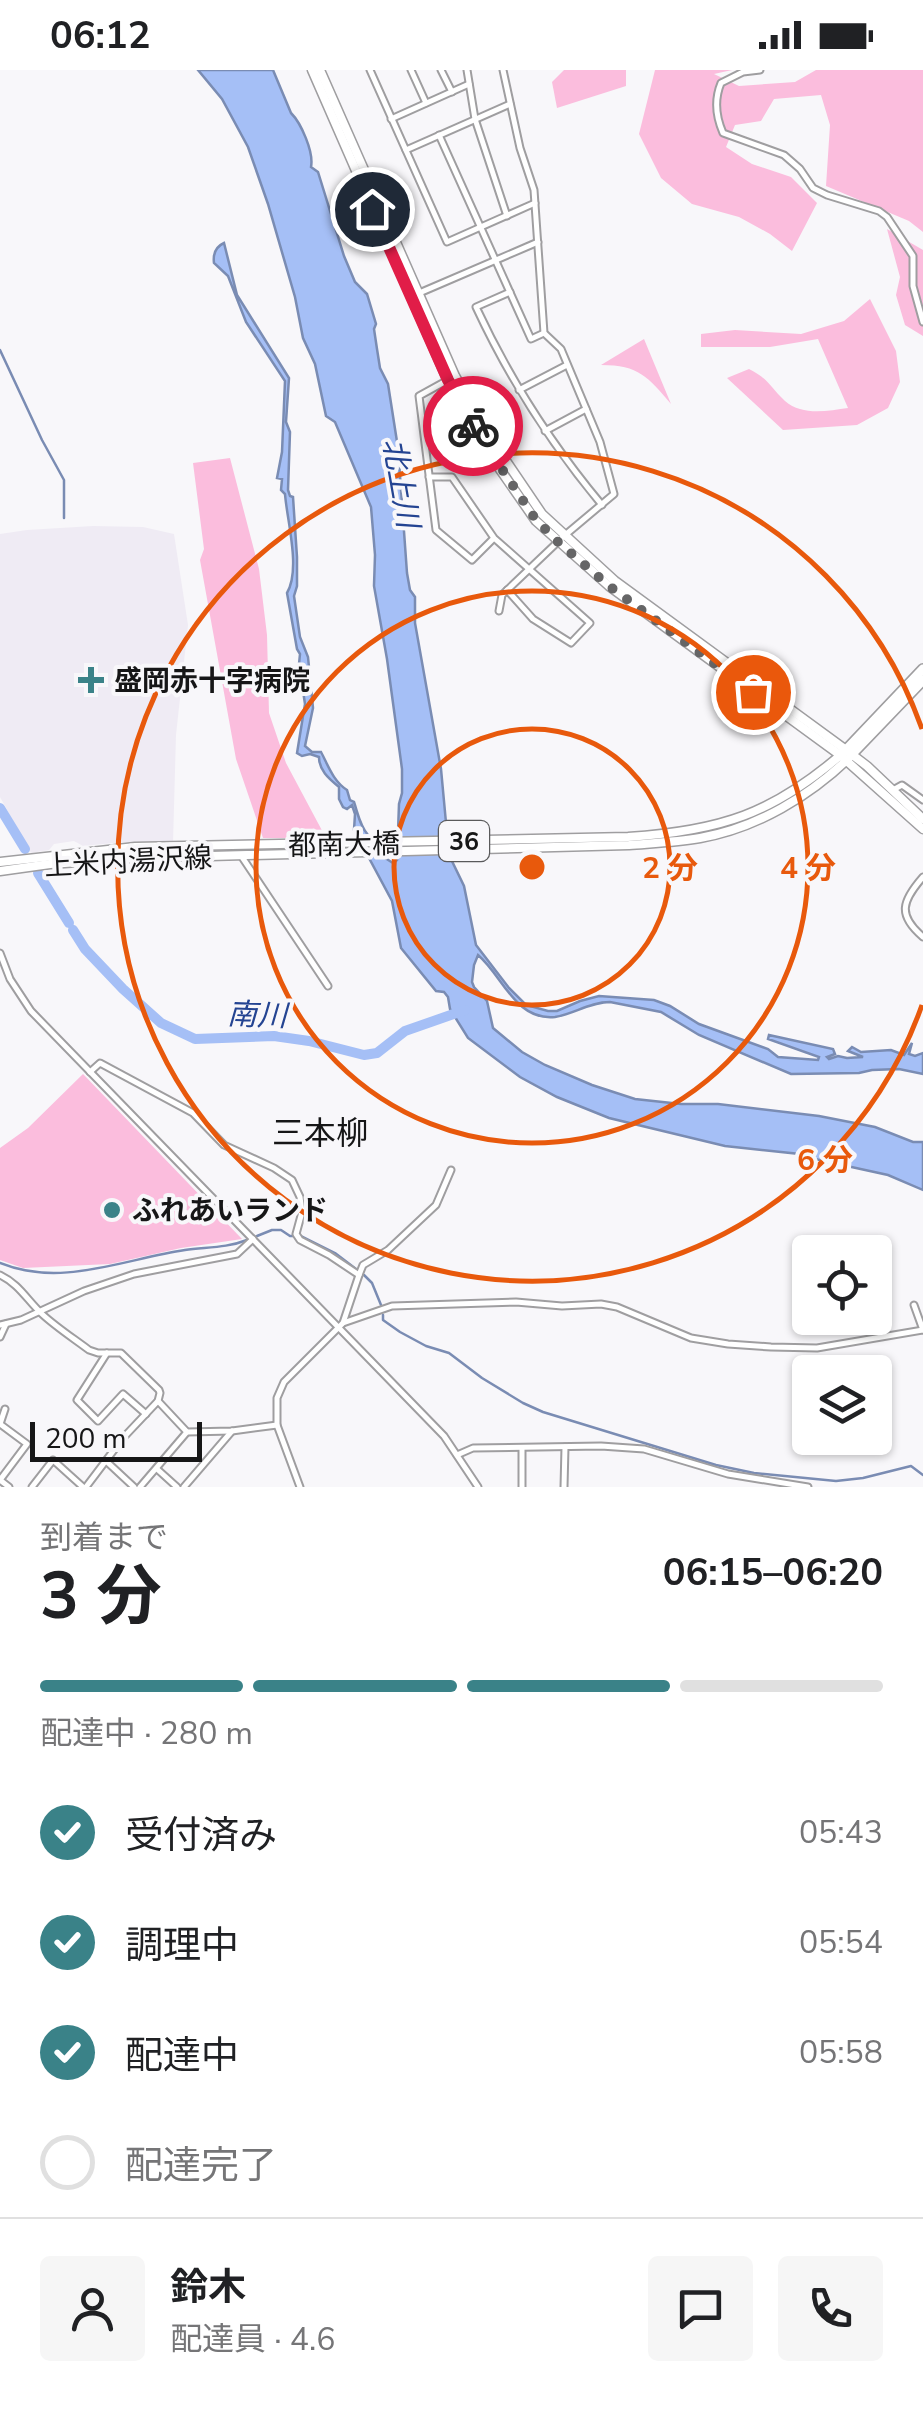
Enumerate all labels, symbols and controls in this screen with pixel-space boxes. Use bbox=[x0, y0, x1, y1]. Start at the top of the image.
text: 06:12 bbox=[50, 10, 151, 61]
pin bbox=[330, 167, 415, 252]
icon: home bbox=[345, 182, 400, 237]
courier bbox=[423, 376, 523, 476]
icon: bike bbox=[446, 399, 501, 454]
water label: 北上川 bbox=[373, 435, 429, 534]
pin bbox=[711, 650, 796, 735]
place label: 盛岡赤十字病院 bbox=[114, 662, 310, 700]
icon: bag bbox=[726, 665, 781, 720]
marker: 盛岡赤十字病院 bbox=[78, 667, 104, 693]
road number: 36 bbox=[439, 821, 489, 861]
street label: 都南大橋 bbox=[288, 825, 400, 865]
street label: 上米内湯沢線 bbox=[43, 839, 213, 885]
text: 2 分 bbox=[642, 848, 698, 889]
text: 4 分 bbox=[780, 848, 836, 889]
centre of rings bbox=[514, 849, 550, 885]
water label: 南川 bbox=[226, 994, 291, 1037]
district label: 三本柳 bbox=[272, 1112, 368, 1155]
text: 6 分 bbox=[797, 1140, 853, 1181]
place label: ふれあいランド bbox=[132, 1192, 328, 1230]
marker: ふれあいランド bbox=[101, 1199, 123, 1221]
map controls bbox=[792, 1235, 892, 1455]
button: locate bbox=[792, 1235, 892, 1335]
button: layers bbox=[792, 1355, 892, 1455]
scale bar bbox=[30, 1417, 202, 1462]
text: 200 m bbox=[45, 1420, 127, 1458]
text: 到着まで bbox=[40, 1516, 168, 1559]
text: 06:15–06:20 bbox=[663, 1547, 883, 1598]
text: 3 分 bbox=[40, 1552, 162, 1641]
text: 配達中 · 280 m bbox=[40, 1712, 253, 1755]
icon: check bbox=[40, 1805, 95, 1860]
text: 受付済み bbox=[125, 1810, 277, 1861]
text: 05:43 bbox=[799, 1811, 883, 1854]
icon: check bbox=[40, 1915, 95, 1970]
text: 調理中 bbox=[125, 1920, 239, 1971]
text: 05:54 bbox=[799, 1921, 883, 1964]
icon: check bbox=[40, 2025, 95, 2080]
text: 配達中 bbox=[125, 2030, 239, 2081]
text: 05:58 bbox=[799, 2031, 883, 2074]
text: 配達完了 bbox=[125, 2140, 277, 2191]
button: person bbox=[40, 2256, 145, 2361]
button: chat bbox=[648, 2256, 753, 2361]
button: phone bbox=[778, 2256, 883, 2361]
text: 鈴木 bbox=[170, 2262, 246, 2313]
text: 配達員 · 4.6 bbox=[170, 2318, 335, 2361]

